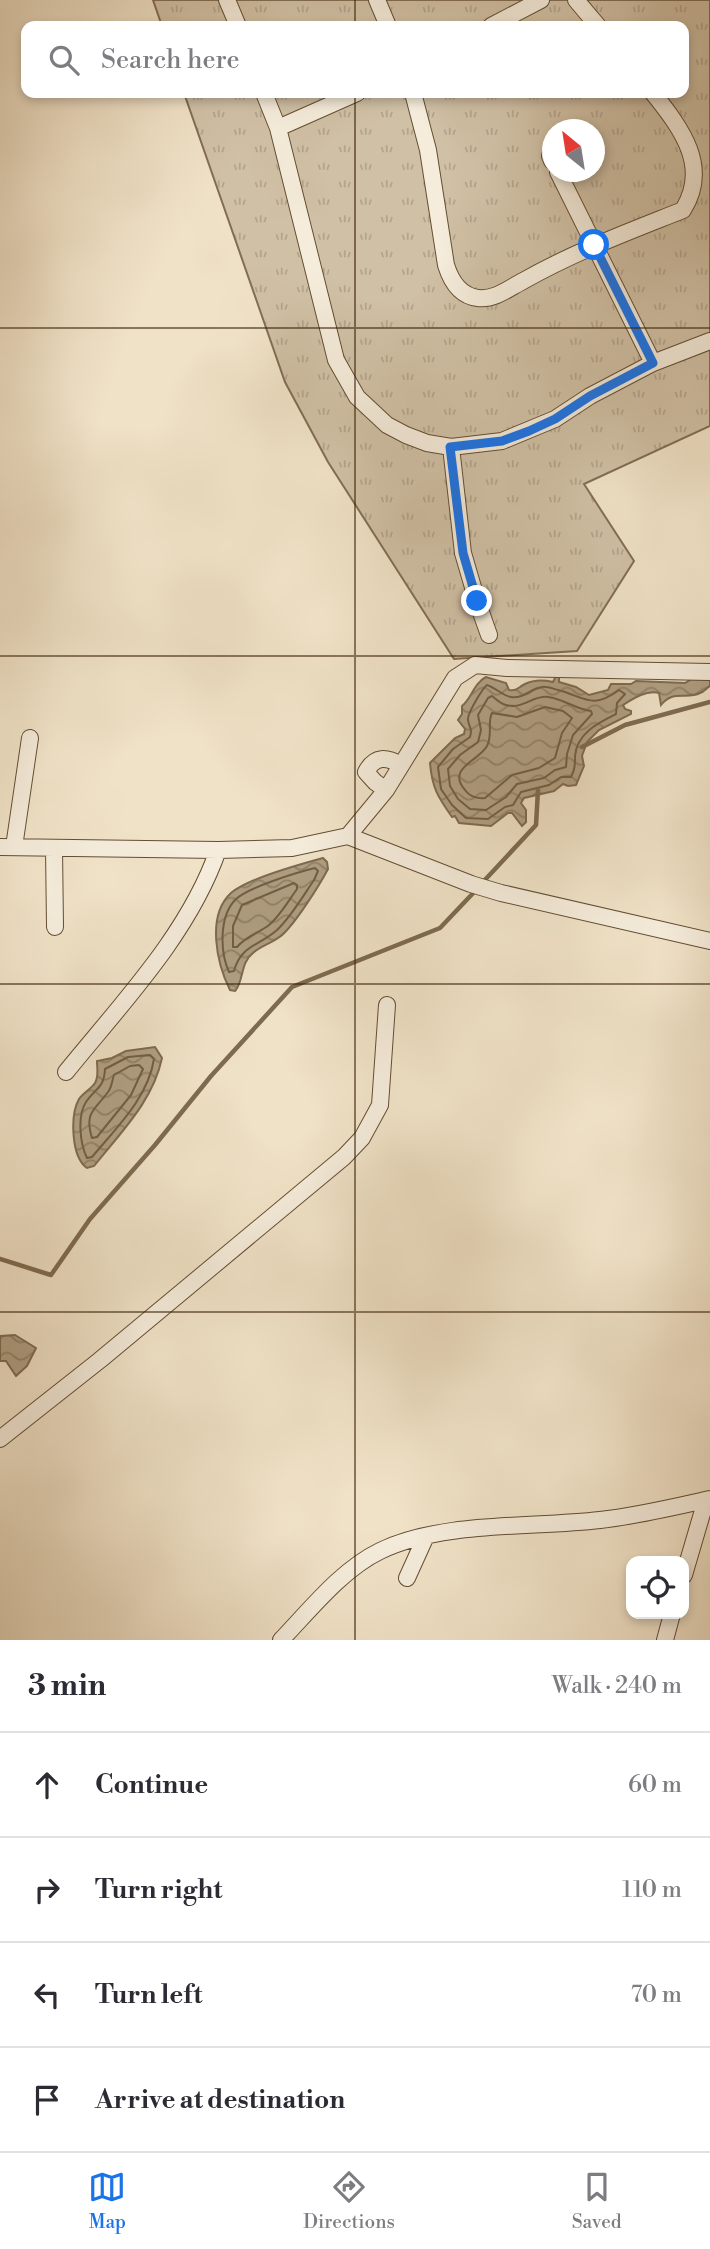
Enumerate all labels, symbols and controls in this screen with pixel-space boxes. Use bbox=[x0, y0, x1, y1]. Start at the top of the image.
search box bbox=[21, 21, 689, 98]
icon: search bbox=[45, 41, 83, 79]
text: Search here bbox=[101, 44, 240, 76]
north arrow bbox=[542, 119, 605, 182]
route start bbox=[578, 229, 609, 260]
route end bbox=[461, 585, 492, 616]
map controls bbox=[626, 1556, 689, 1619]
button: locate bbox=[626, 1556, 689, 1619]
text: 3 min bbox=[28, 1667, 106, 1705]
text: Walk · 240 m bbox=[552, 1672, 682, 1700]
icon: ahead bbox=[28, 1766, 66, 1804]
text: Continue bbox=[95, 1769, 208, 1801]
text: 60 m bbox=[628, 1771, 682, 1799]
icon: right bbox=[28, 1871, 66, 1909]
text: Turn right bbox=[95, 1874, 223, 1906]
text: 110 m bbox=[622, 1876, 682, 1904]
icon: left bbox=[28, 1976, 66, 2014]
text: Turn left bbox=[95, 1979, 203, 2011]
text: 70 m bbox=[631, 1981, 682, 2009]
icon: arrive bbox=[28, 2081, 66, 2119]
text: Arrive at destination bbox=[95, 2084, 345, 2116]
tab: Map bbox=[88, 2168, 126, 2234]
tab: Directions bbox=[303, 2168, 395, 2234]
tab: Saved bbox=[572, 2168, 622, 2234]

